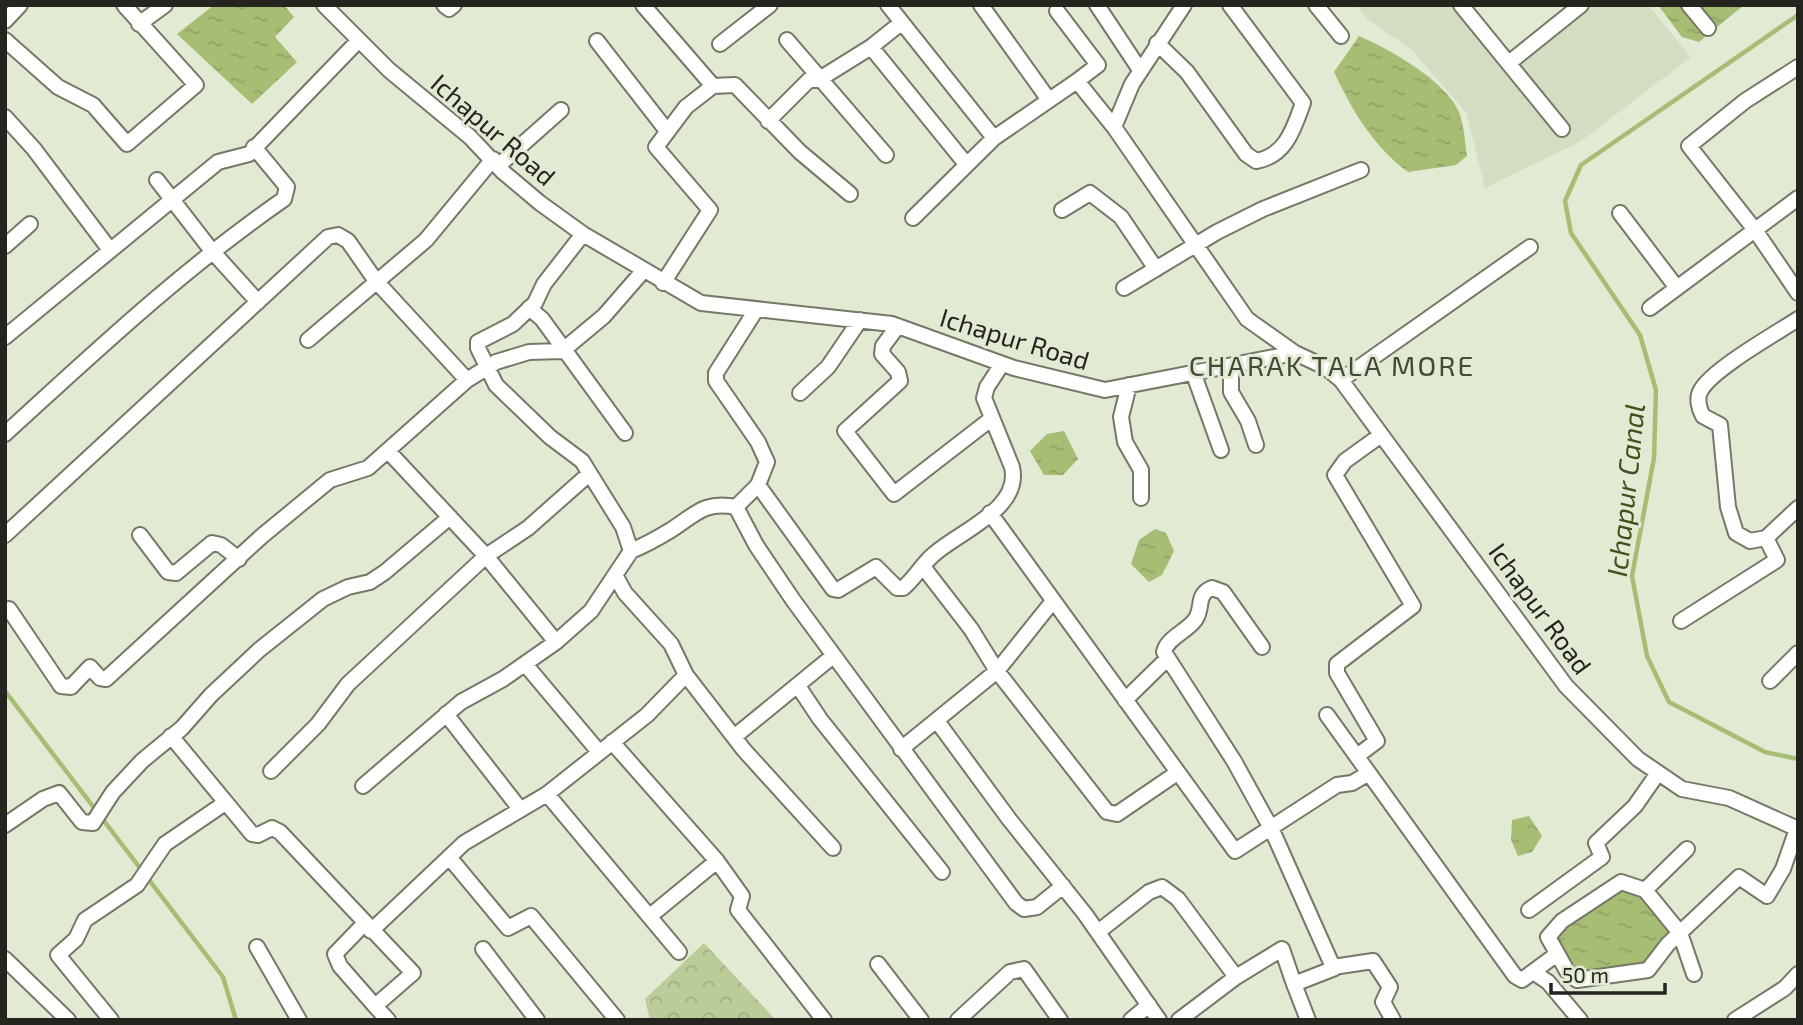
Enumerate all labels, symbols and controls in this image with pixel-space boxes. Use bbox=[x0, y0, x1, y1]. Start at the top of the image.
street label: Ichapur Road bbox=[426, 67, 562, 191]
street label: Ichapur Road bbox=[937, 301, 1093, 375]
district label: CHARAK TALA MORE bbox=[1189, 348, 1475, 382]
water label: Ichapur Canal bbox=[1599, 402, 1651, 578]
street label: Ichapur Road bbox=[1483, 536, 1599, 680]
scale bar bbox=[1551, 951, 1665, 995]
text: 50 m bbox=[1562, 962, 1609, 987]

